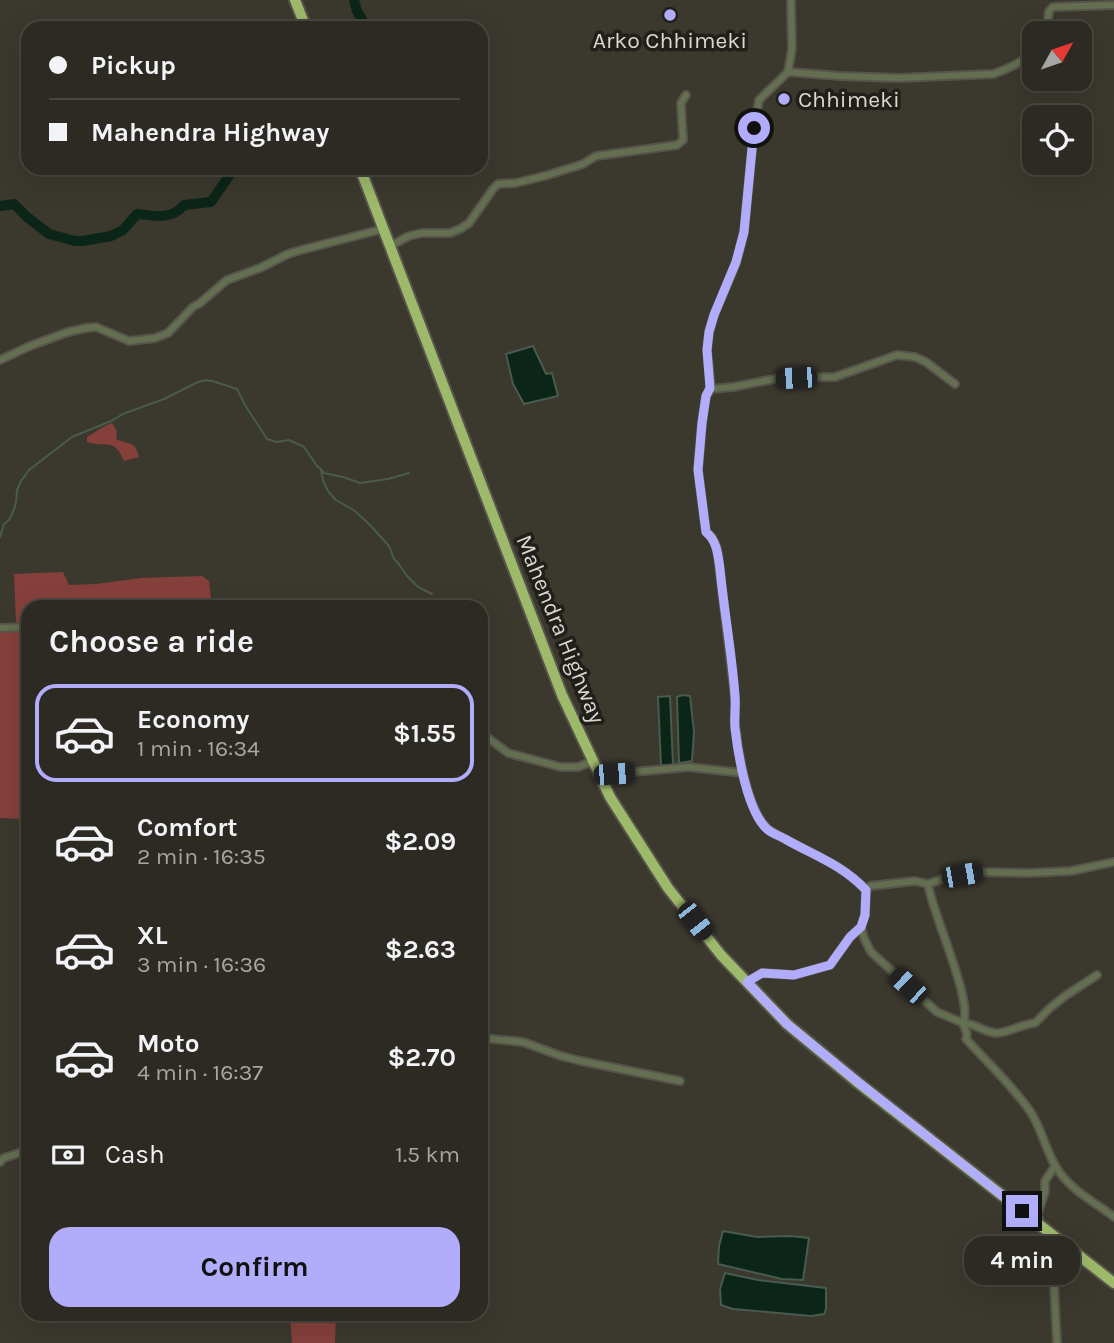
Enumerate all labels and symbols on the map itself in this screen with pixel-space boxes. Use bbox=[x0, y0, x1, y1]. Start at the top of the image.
marker: Arko Chhimeki bbox=[662, 7, 678, 23]
north arrow bbox=[1022, 21, 1092, 91]
place label: Arko Chhimeki bbox=[593, 27, 747, 54]
place label: Chhimeki bbox=[798, 86, 900, 113]
marker: Chhimeki bbox=[776, 91, 792, 107]
route start bbox=[738, 112, 770, 144]
car bbox=[775, 367, 818, 389]
street label: Mahendra Highway bbox=[510, 531, 611, 728]
car bbox=[593, 762, 636, 786]
car bbox=[940, 861, 985, 889]
car bbox=[674, 898, 717, 944]
car bbox=[886, 964, 931, 1008]
route end bbox=[1006, 1195, 1038, 1227]
callout: 4 min bbox=[964, 1236, 1080, 1284]

